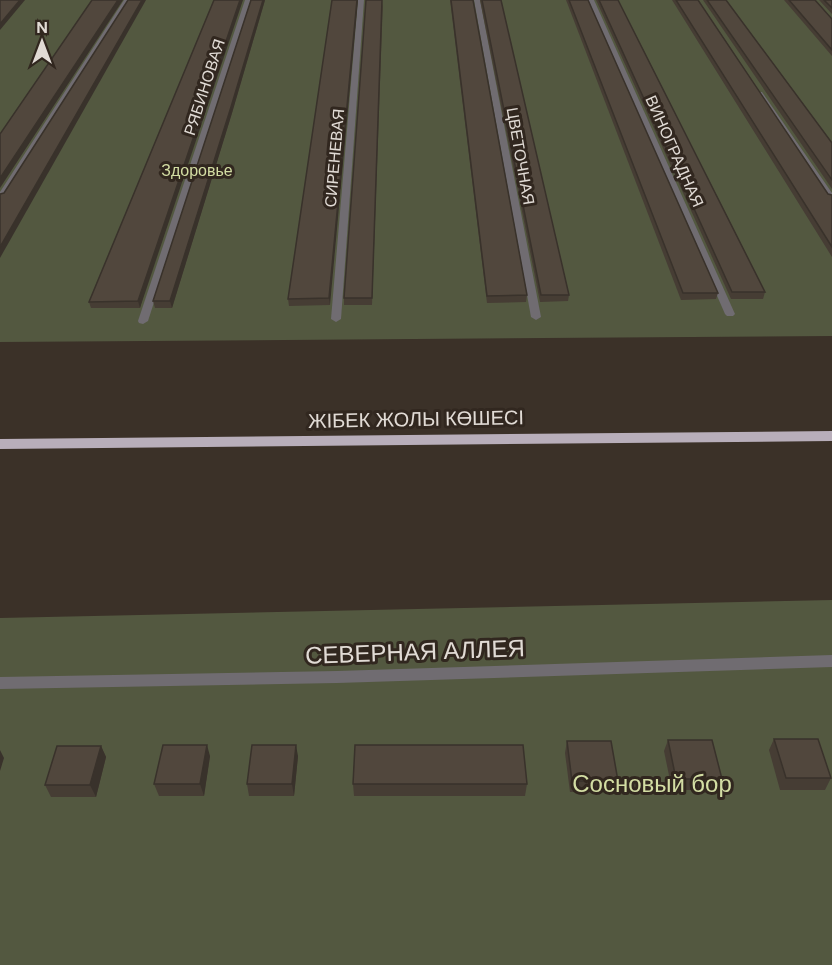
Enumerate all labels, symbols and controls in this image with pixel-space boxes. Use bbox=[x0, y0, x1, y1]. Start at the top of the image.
north arrow bbox=[12, 12, 72, 72]
text: N bbox=[36, 17, 48, 38]
street label: РЯБИНОВАЯ bbox=[179, 36, 230, 138]
street label: ВИНОГРАДНАЯ bbox=[640, 92, 709, 210]
street label: ЦВЕТОЧНАЯ bbox=[502, 106, 539, 207]
street label: СИРЕНЕВАЯ bbox=[320, 108, 349, 208]
park label: Здоровье bbox=[161, 160, 233, 181]
street label: ЖІБЕК ЖОЛЫ КӨШЕСІ bbox=[308, 404, 524, 434]
street label: СЕВЕРНАЯ АЛЛЕЯ bbox=[305, 632, 525, 671]
park label: Сосновый бор bbox=[572, 768, 732, 799]

